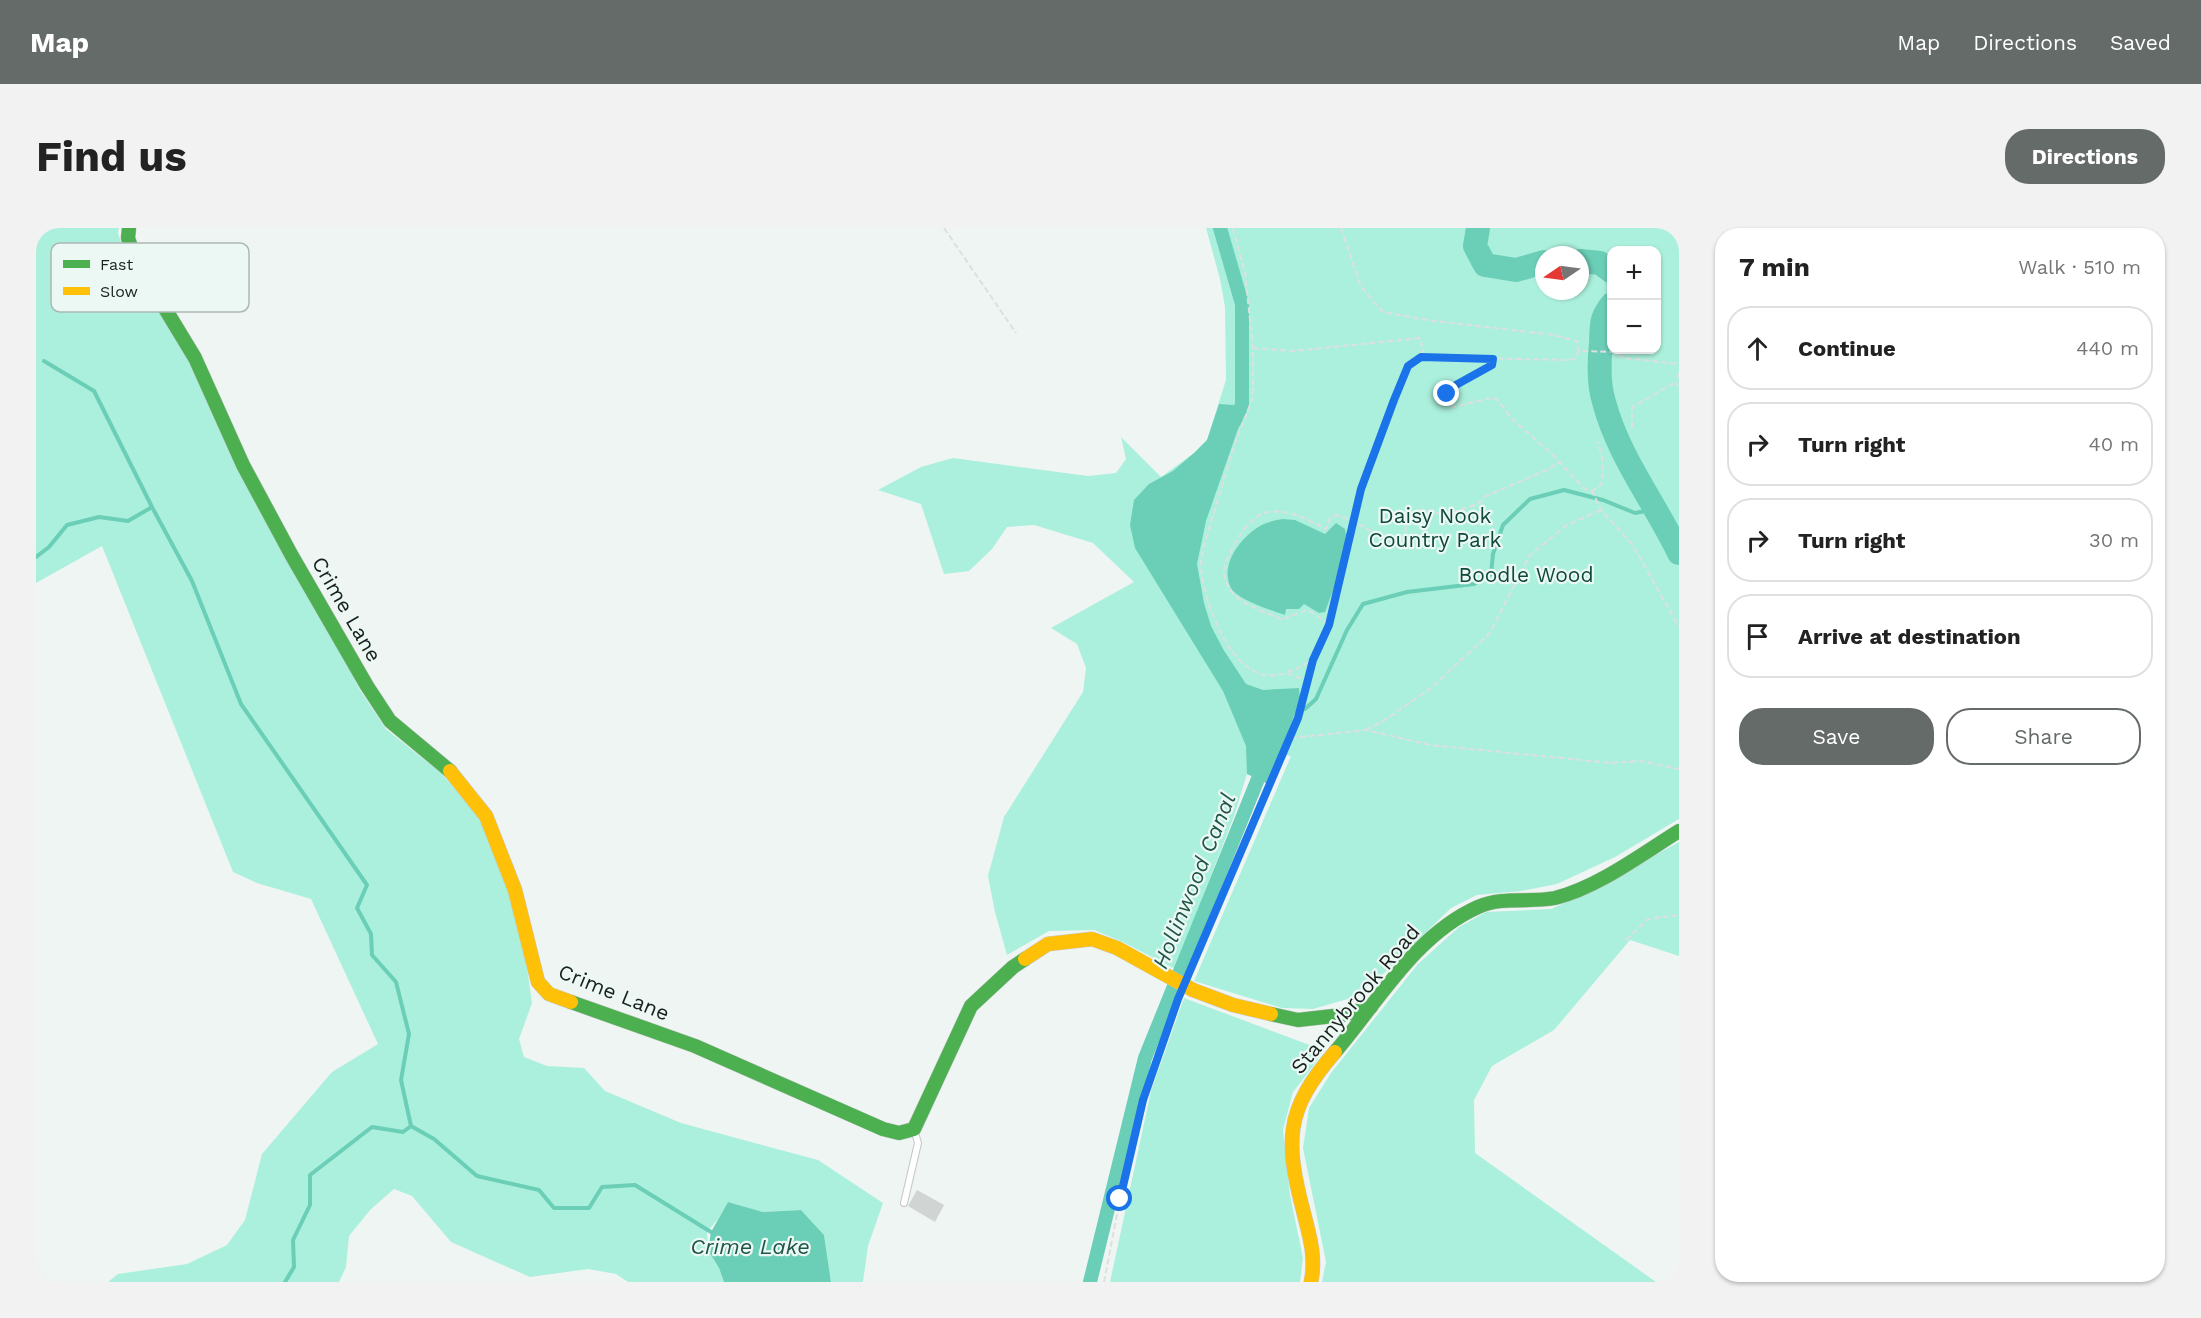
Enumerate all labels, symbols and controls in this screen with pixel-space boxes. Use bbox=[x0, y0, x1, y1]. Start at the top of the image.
text: Map bbox=[30, 26, 89, 59]
text: Map bbox=[1897, 30, 1940, 55]
text: Directions bbox=[1973, 30, 2077, 55]
text: Saved bbox=[2110, 30, 2171, 55]
button: Directions bbox=[2005, 129, 2165, 184]
text: Find us bbox=[36, 132, 187, 181]
legend bbox=[51, 243, 249, 312]
north arrow bbox=[1535, 246, 1589, 300]
map controls bbox=[1607, 246, 1661, 354]
button: + bbox=[1607, 246, 1661, 300]
text: 7 min bbox=[1739, 252, 1810, 282]
text: Fast bbox=[100, 255, 133, 274]
text: Walk · 510 m bbox=[2018, 255, 2141, 279]
text: Slow bbox=[100, 282, 138, 301]
button: − bbox=[1607, 300, 1661, 354]
icon: ahead bbox=[1741, 332, 1774, 365]
text: Continue bbox=[1798, 336, 1896, 361]
text: 440 m bbox=[2076, 336, 2139, 360]
route end bbox=[1433, 380, 1459, 406]
icon: right bbox=[1741, 428, 1774, 461]
text: Turn right bbox=[1798, 432, 1905, 457]
text: 40 m bbox=[2088, 432, 2139, 456]
park label: Daisy Nook Country Park bbox=[1369, 503, 1502, 552]
icon: right bbox=[1741, 524, 1774, 557]
text: Turn right bbox=[1798, 528, 1905, 553]
text: 30 m bbox=[2089, 528, 2139, 552]
street label: Crime Lane bbox=[307, 552, 387, 666]
park label: Boodle Wood bbox=[1458, 562, 1594, 587]
icon: arrive bbox=[1741, 620, 1774, 653]
text: Arrive at destination bbox=[1798, 624, 2021, 649]
button: Save bbox=[1739, 708, 1934, 765]
button: Share bbox=[1946, 708, 2141, 765]
water label: Hollinwood Canal bbox=[1147, 789, 1241, 972]
street label: Stannybrook Road bbox=[1285, 919, 1425, 1079]
street label: Crime Lane bbox=[555, 958, 673, 1026]
route start bbox=[1106, 1185, 1132, 1211]
water label: Crime Lake bbox=[690, 1234, 810, 1259]

